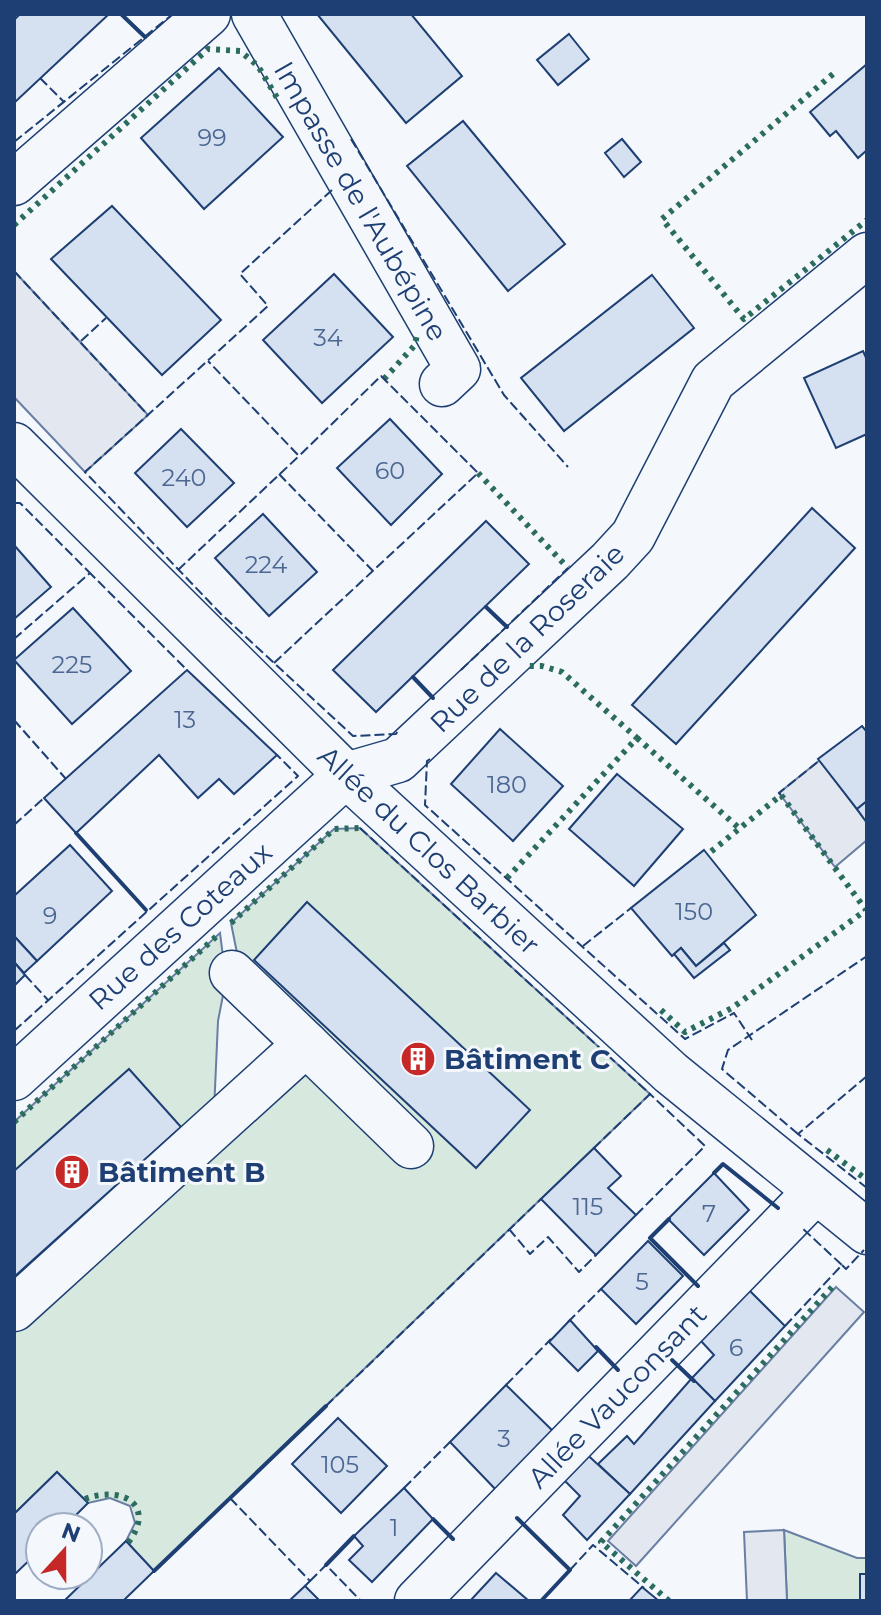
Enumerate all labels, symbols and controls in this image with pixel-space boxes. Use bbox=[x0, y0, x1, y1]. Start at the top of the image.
street label: Impasse de l'Aubépine bbox=[267, 55, 455, 347]
house number: 99 bbox=[197, 123, 227, 152]
house number: 34 bbox=[313, 323, 343, 352]
house number: 60 bbox=[375, 456, 405, 485]
house number: 240 bbox=[162, 463, 206, 492]
street label: Rue de la Roseraie bbox=[423, 536, 631, 740]
house number: 224 bbox=[245, 550, 287, 579]
house number: 225 bbox=[52, 650, 92, 679]
house number: 13 bbox=[174, 705, 196, 734]
street label: Allée du Clos Barbier bbox=[311, 738, 547, 962]
house number: 180 bbox=[487, 770, 527, 799]
street label: Rue des Coteaux bbox=[81, 835, 279, 1017]
house number: 150 bbox=[675, 897, 713, 926]
house number: 9 bbox=[43, 901, 57, 930]
building icon: Bâtiment C bbox=[399, 1040, 437, 1078]
place label: Bâtiment C bbox=[444, 1042, 610, 1076]
building icon: Bâtiment B bbox=[53, 1153, 91, 1191]
place label: Bâtiment B bbox=[98, 1155, 265, 1189]
house number: 115 bbox=[573, 1192, 603, 1221]
house number: 7 bbox=[702, 1199, 716, 1228]
house number: 5 bbox=[635, 1267, 649, 1296]
street label: Allée Vauconsant bbox=[521, 1297, 713, 1495]
house number: 6 bbox=[729, 1333, 743, 1362]
house number: 3 bbox=[497, 1424, 511, 1453]
house number: 105 bbox=[321, 1450, 359, 1479]
north arrow bbox=[24, 1511, 104, 1591]
house number: 1 bbox=[390, 1513, 398, 1542]
text: N bbox=[58, 1517, 84, 1549]

